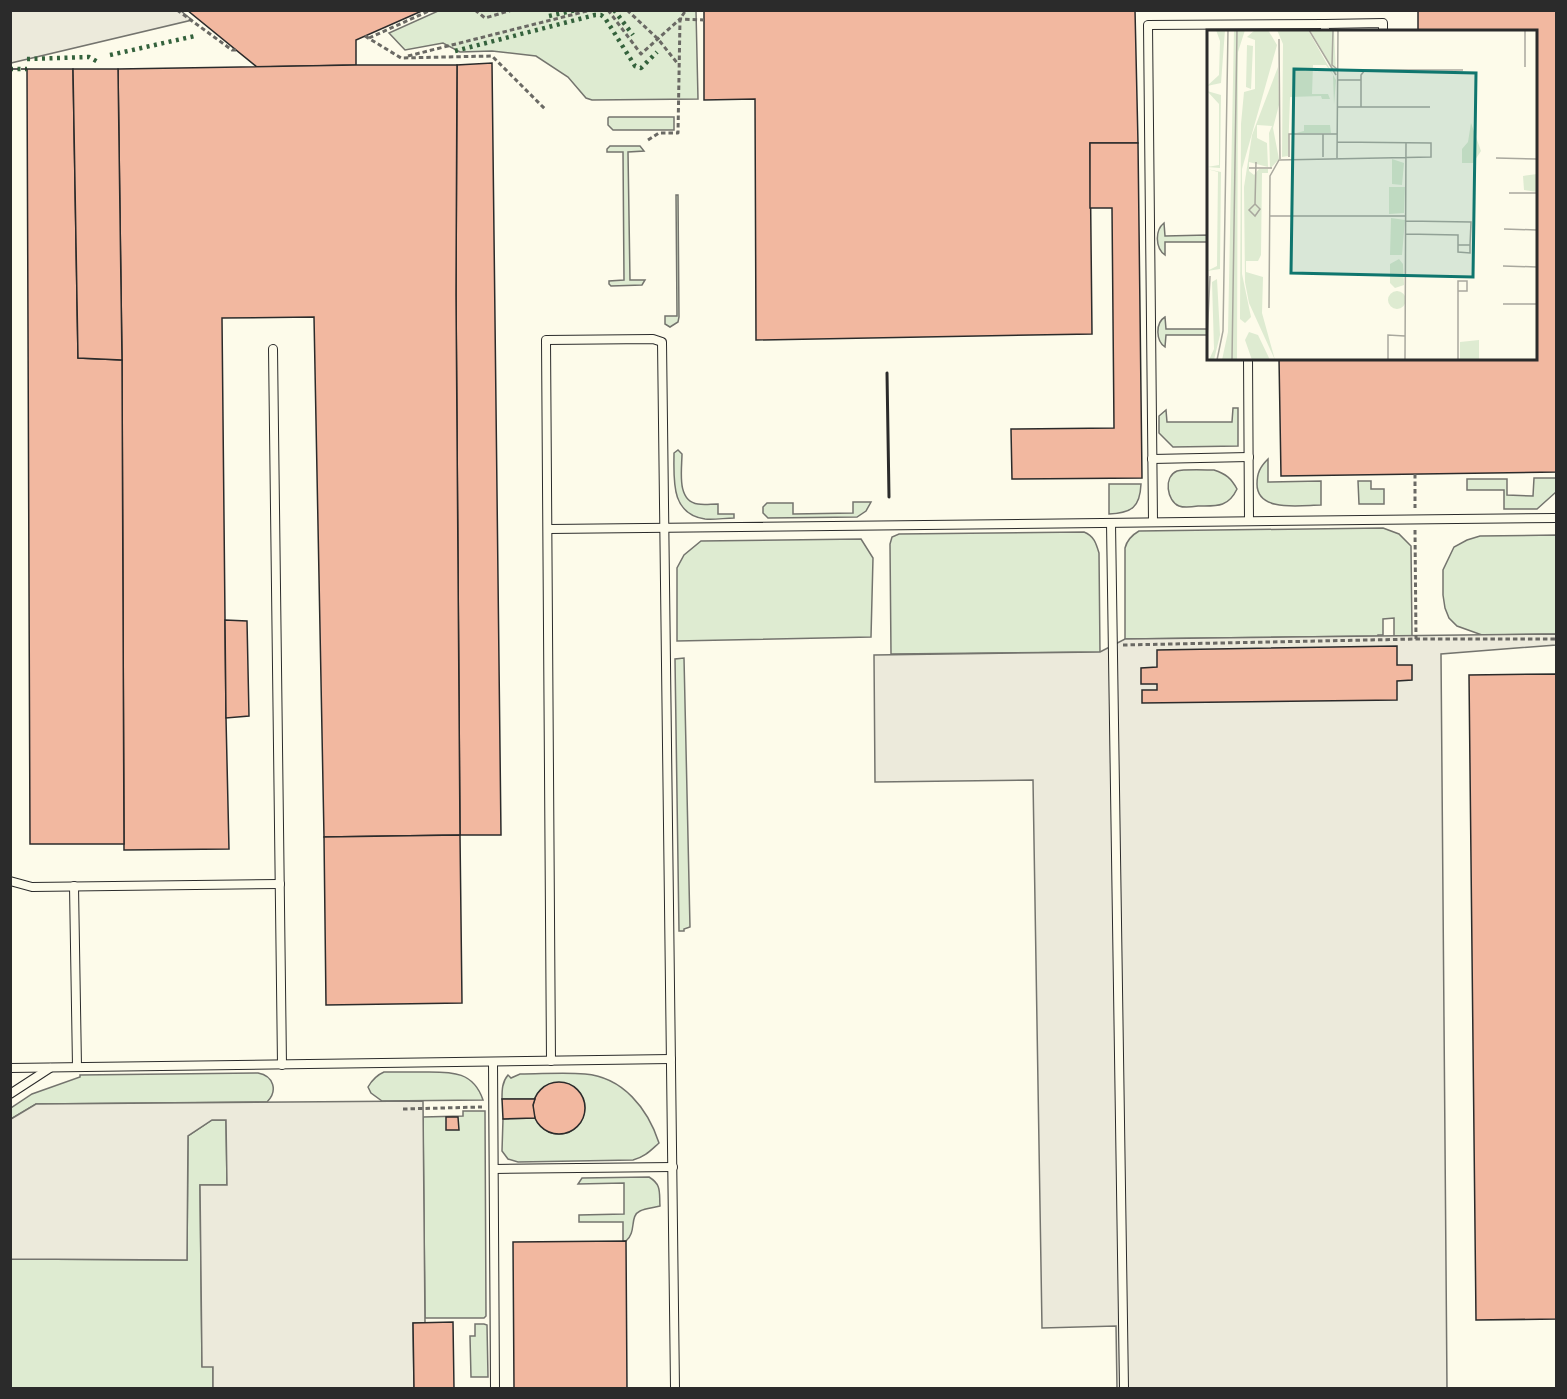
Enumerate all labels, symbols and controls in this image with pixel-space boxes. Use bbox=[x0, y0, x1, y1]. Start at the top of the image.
inset map bbox=[1207, 30, 1537, 360]

